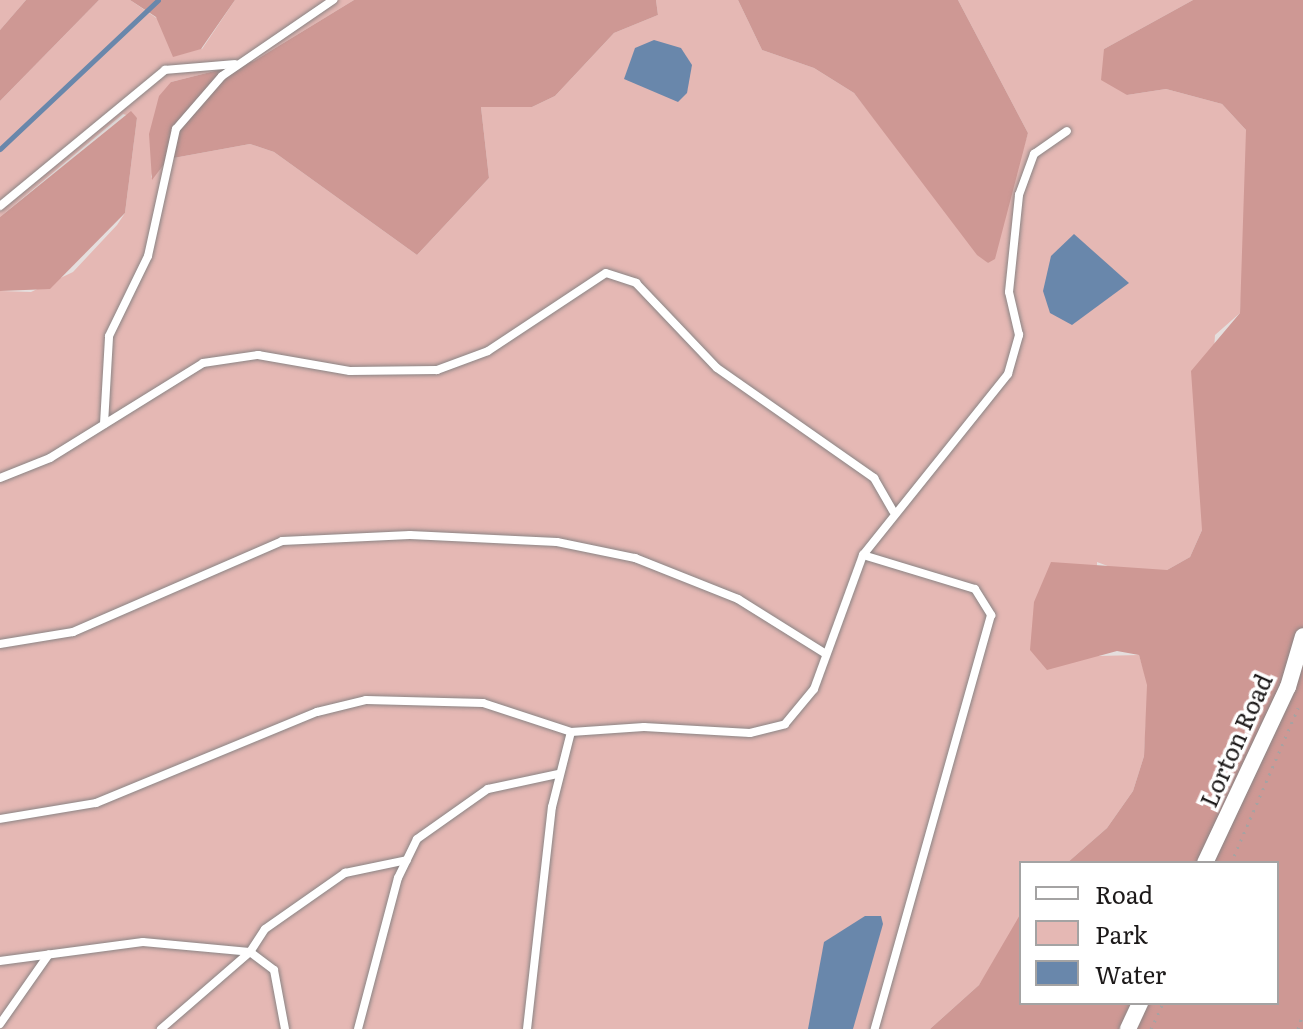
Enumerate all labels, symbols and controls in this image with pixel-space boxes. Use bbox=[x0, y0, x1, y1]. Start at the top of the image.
street label: Lorton Road bbox=[1193, 669, 1277, 811]
legend bbox=[1019, 861, 1279, 1005]
text: Road bbox=[1095, 876, 1153, 911]
text: Park bbox=[1095, 916, 1148, 951]
text: Water bbox=[1095, 956, 1166, 991]

